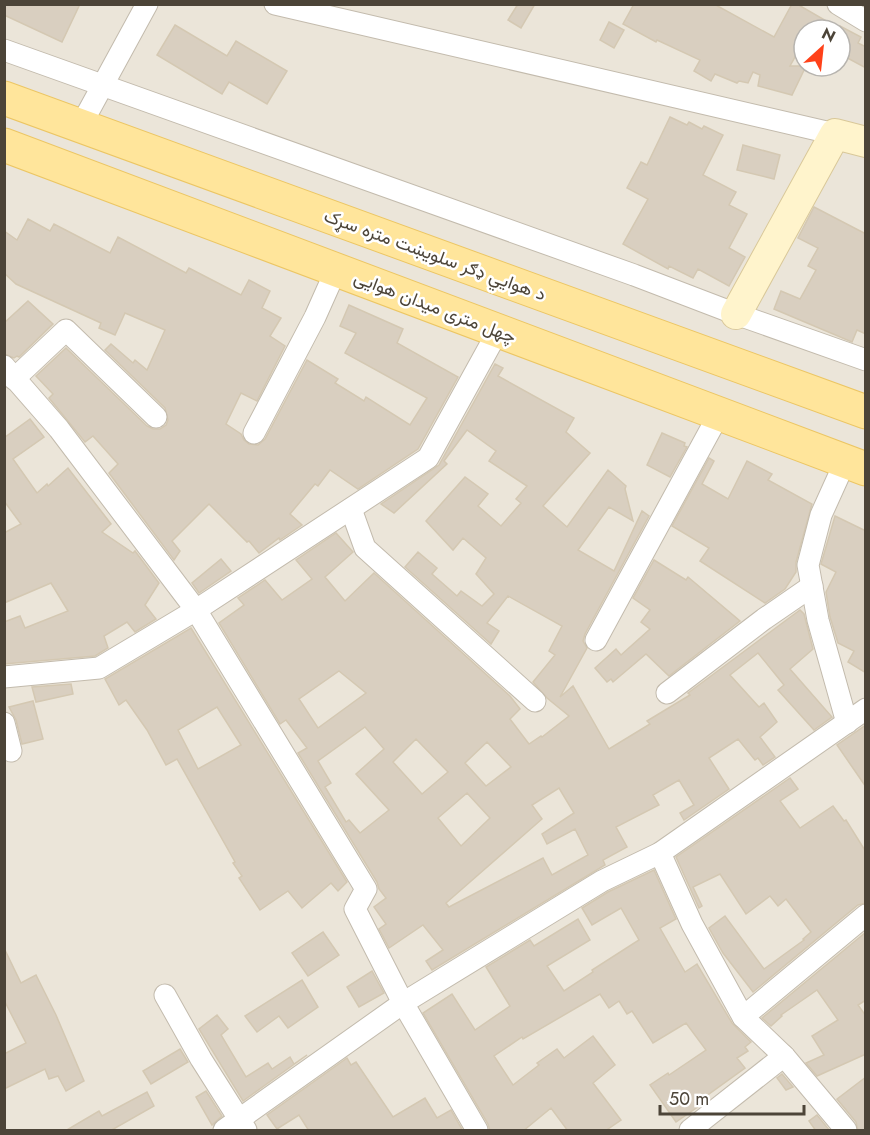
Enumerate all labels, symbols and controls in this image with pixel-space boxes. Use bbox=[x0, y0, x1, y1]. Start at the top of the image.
north arrow bbox=[792, 18, 852, 78]
text: N bbox=[818, 22, 839, 48]
street label: د هوايي ډګر سلویښت متره سړک bbox=[320, 203, 550, 309]
street label: چهل متری میدان هوایی bbox=[350, 264, 520, 350]
scale bar bbox=[660, 1078, 804, 1116]
text: 50 m bbox=[669, 1086, 709, 1112]

